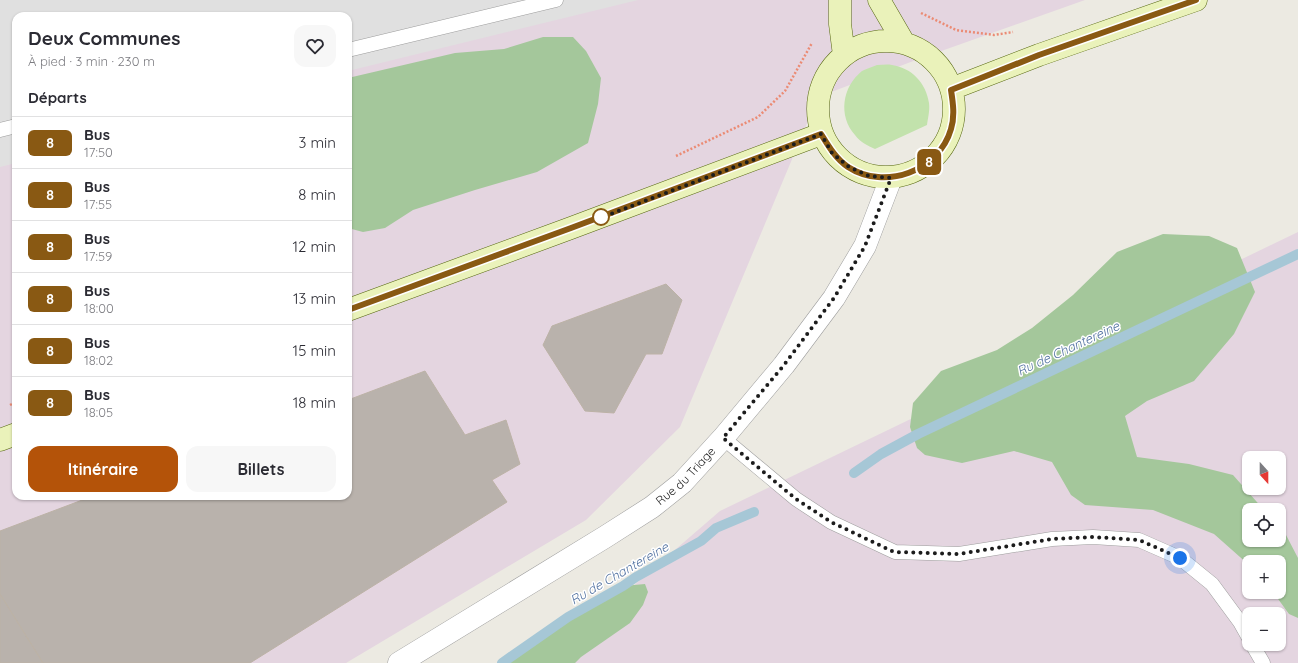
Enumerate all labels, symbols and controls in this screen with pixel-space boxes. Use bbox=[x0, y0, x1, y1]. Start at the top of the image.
button: heart bbox=[294, 25, 336, 67]
text: Deux Communes bbox=[28, 26, 180, 50]
text: À pied · 3 min · 230 m bbox=[28, 53, 155, 69]
text: Départs bbox=[28, 88, 87, 107]
text: Bus bbox=[84, 125, 110, 144]
text: 3 min bbox=[298, 133, 336, 152]
text: 8 bbox=[46, 134, 54, 152]
text: 17:50 bbox=[84, 144, 113, 160]
line badge: 8 bbox=[916, 149, 942, 175]
text: 8 bbox=[925, 153, 933, 171]
text: Bus bbox=[84, 177, 110, 196]
text: 8 min bbox=[298, 185, 336, 204]
text: 8 bbox=[46, 186, 54, 204]
text: 17:55 bbox=[84, 196, 112, 212]
unlabelled marker bbox=[592, 208, 610, 226]
text: Bus bbox=[84, 229, 110, 248]
text: 12 min bbox=[292, 237, 336, 256]
text: 8 bbox=[46, 238, 54, 256]
text: 17:59 bbox=[84, 248, 112, 264]
text: Bus bbox=[84, 281, 110, 300]
text: 13 min bbox=[293, 289, 336, 308]
text: 8 bbox=[46, 290, 54, 308]
text: 18:00 bbox=[84, 300, 114, 316]
water label: Ru de Chantereine bbox=[1014, 317, 1122, 379]
text: Bus bbox=[84, 333, 110, 352]
text: 15 min bbox=[293, 341, 336, 360]
text: 8 bbox=[46, 342, 54, 360]
text: 18:02 bbox=[84, 352, 113, 368]
text: Bus bbox=[84, 385, 110, 404]
text: 18 min bbox=[293, 393, 336, 412]
text: 8 bbox=[46, 394, 54, 412]
text: 18:05 bbox=[84, 404, 113, 420]
street label: Rue du Triage bbox=[653, 443, 718, 508]
button: Itinéraire bbox=[28, 446, 178, 492]
button: Billets bbox=[186, 446, 336, 492]
north arrow bbox=[1242, 451, 1286, 495]
map controls bbox=[1242, 451, 1286, 651]
button: locate bbox=[1242, 503, 1286, 547]
water label: Ru de Chantereine bbox=[567, 538, 672, 608]
your location bbox=[1170, 548, 1190, 568]
button: + bbox=[1242, 555, 1286, 599]
button: − bbox=[1242, 607, 1286, 651]

